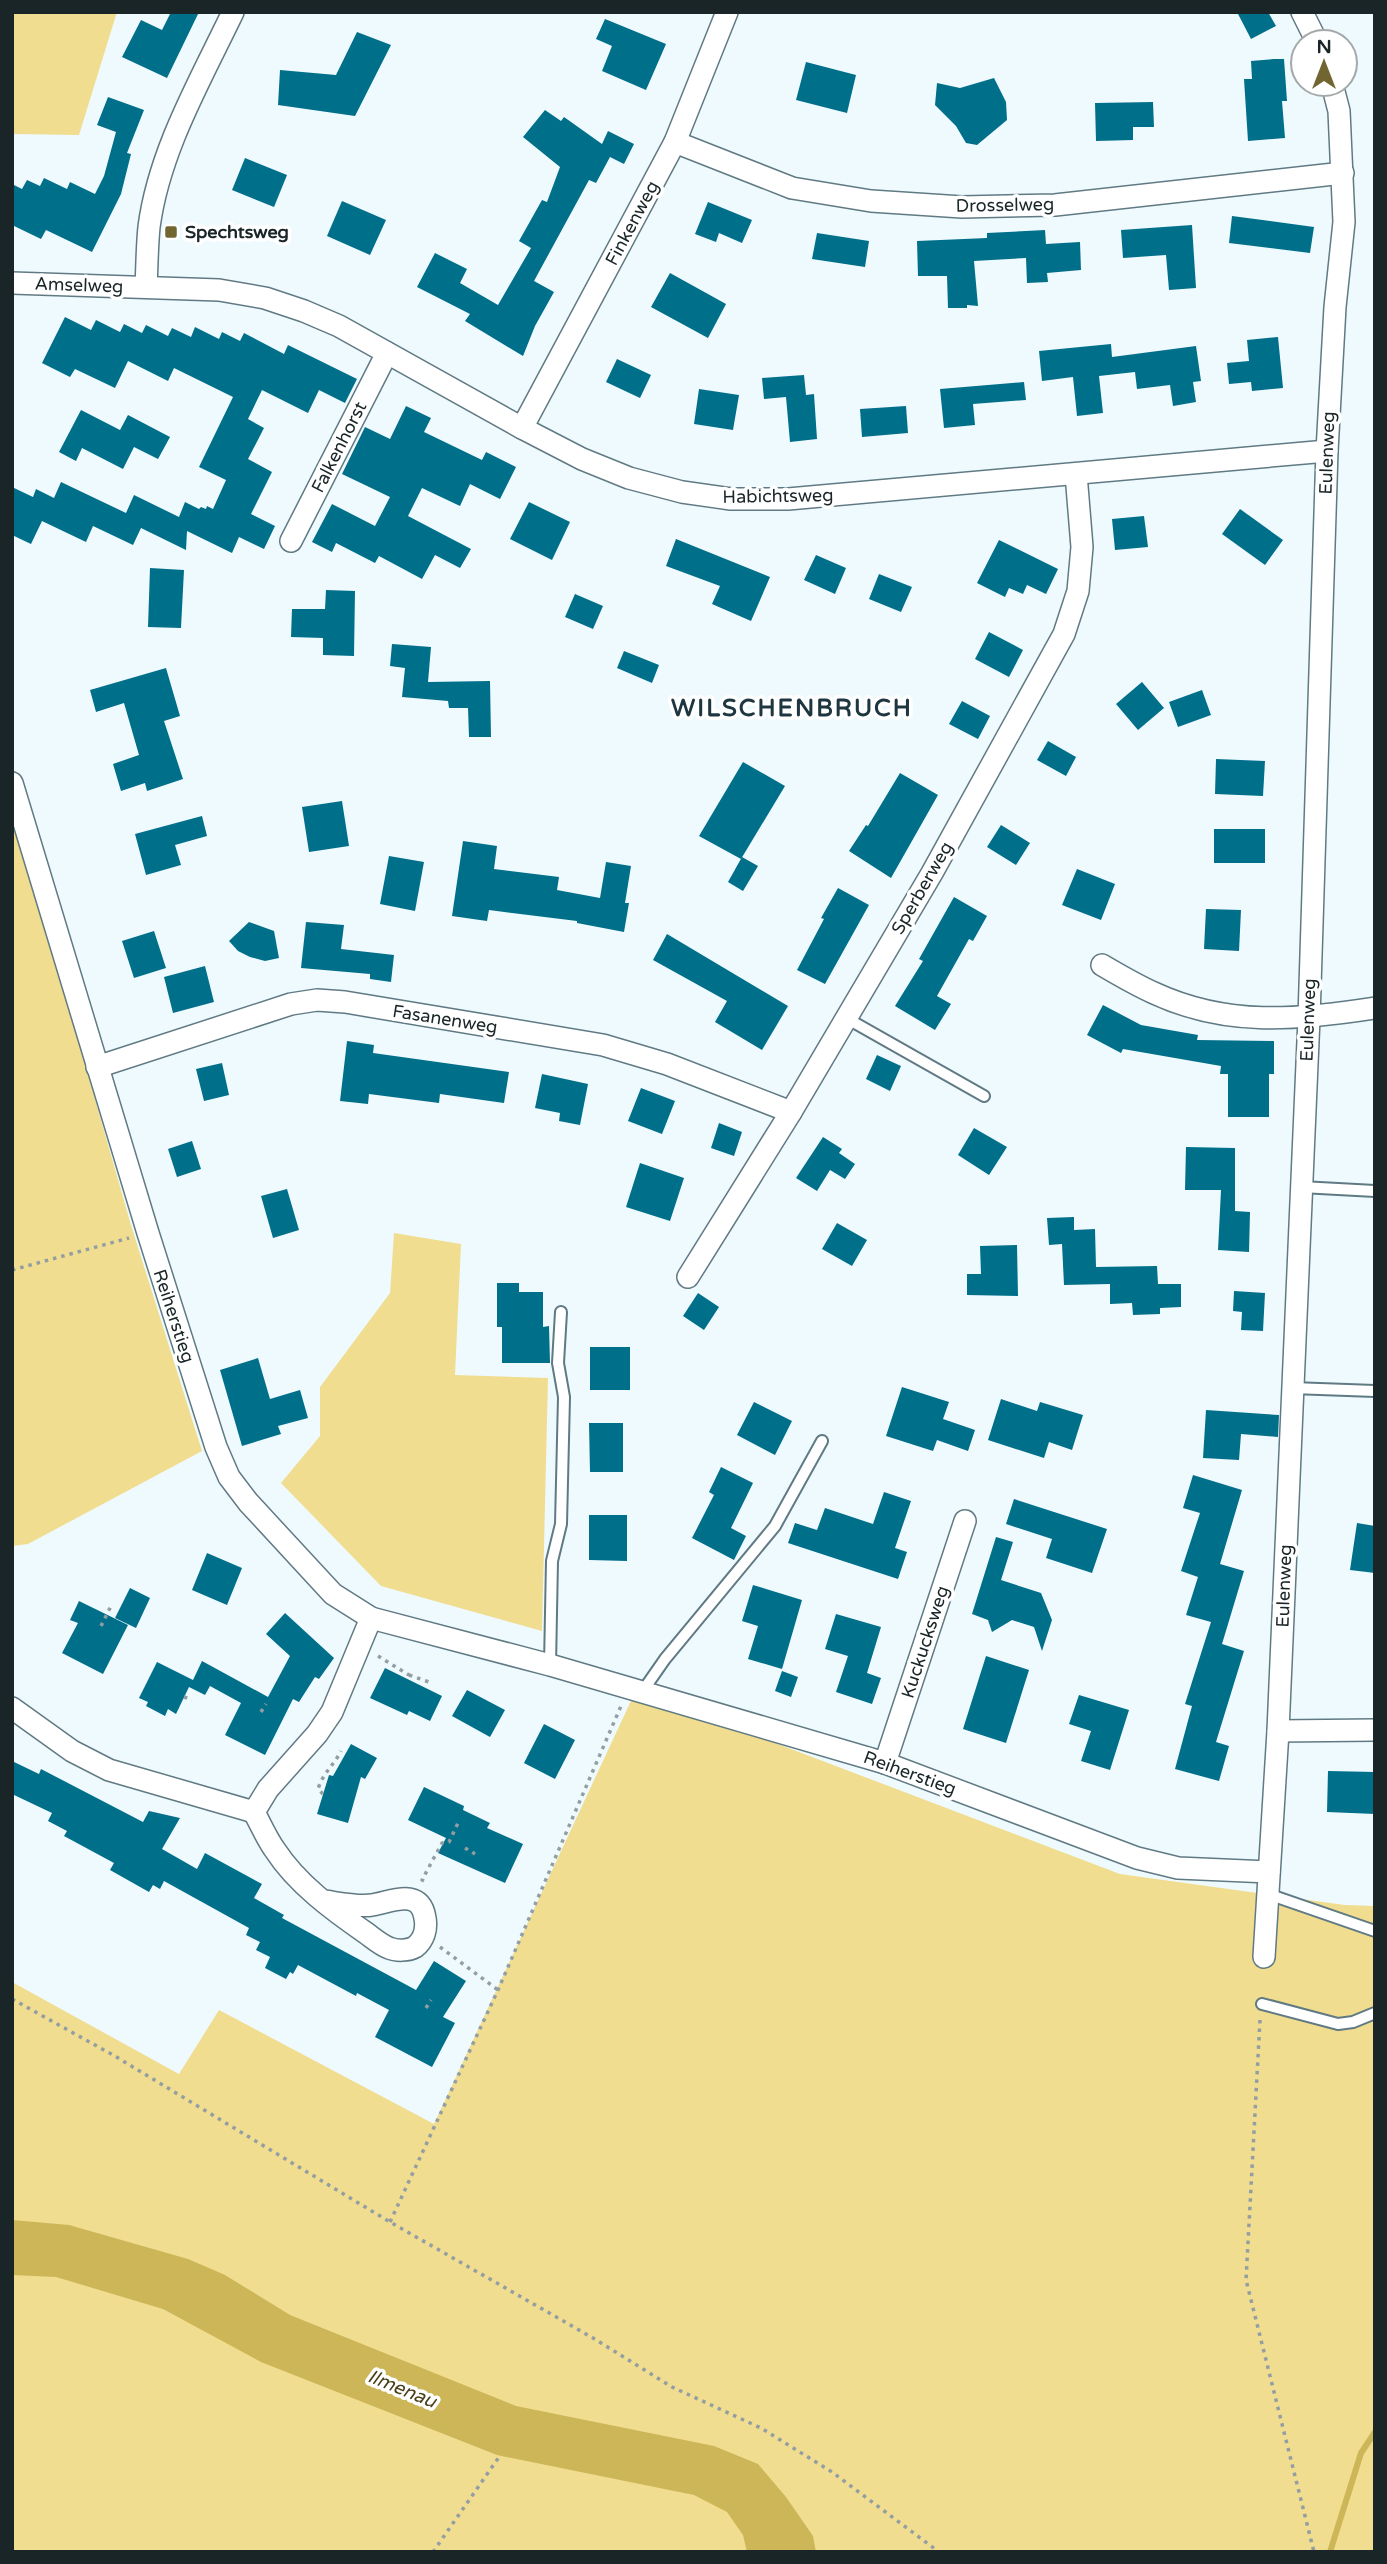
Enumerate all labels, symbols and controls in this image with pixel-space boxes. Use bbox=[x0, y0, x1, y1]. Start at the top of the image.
north arrow bbox=[1289, 28, 1359, 98]
text: N bbox=[1316, 36, 1332, 58]
street label: Finkenweg bbox=[601, 177, 663, 269]
street label: Drosselweg bbox=[956, 193, 1054, 217]
place label: Spechtsweg bbox=[185, 221, 289, 243]
marker: Spechtsweg bbox=[163, 224, 179, 240]
street label: Amselweg bbox=[34, 272, 124, 298]
street label: Falkenhorst bbox=[307, 398, 371, 496]
street label: Eulenweg bbox=[1315, 411, 1339, 495]
street label: Habichtsweg bbox=[722, 484, 834, 508]
district label: WILSCHENBRUCH bbox=[671, 694, 913, 723]
street label: Sperberweg bbox=[887, 838, 957, 938]
street label: Eulenweg bbox=[1296, 978, 1320, 1062]
street label: Fasanenweg bbox=[391, 1000, 499, 1038]
street label: Reiherstieg bbox=[149, 1266, 199, 1366]
street label: Eulenweg bbox=[1272, 1544, 1296, 1628]
street label: Kuckucksweg bbox=[896, 1583, 954, 1701]
street label: Reiherstieg bbox=[861, 1746, 959, 1800]
water label: Ilmenau bbox=[365, 2365, 441, 2413]

